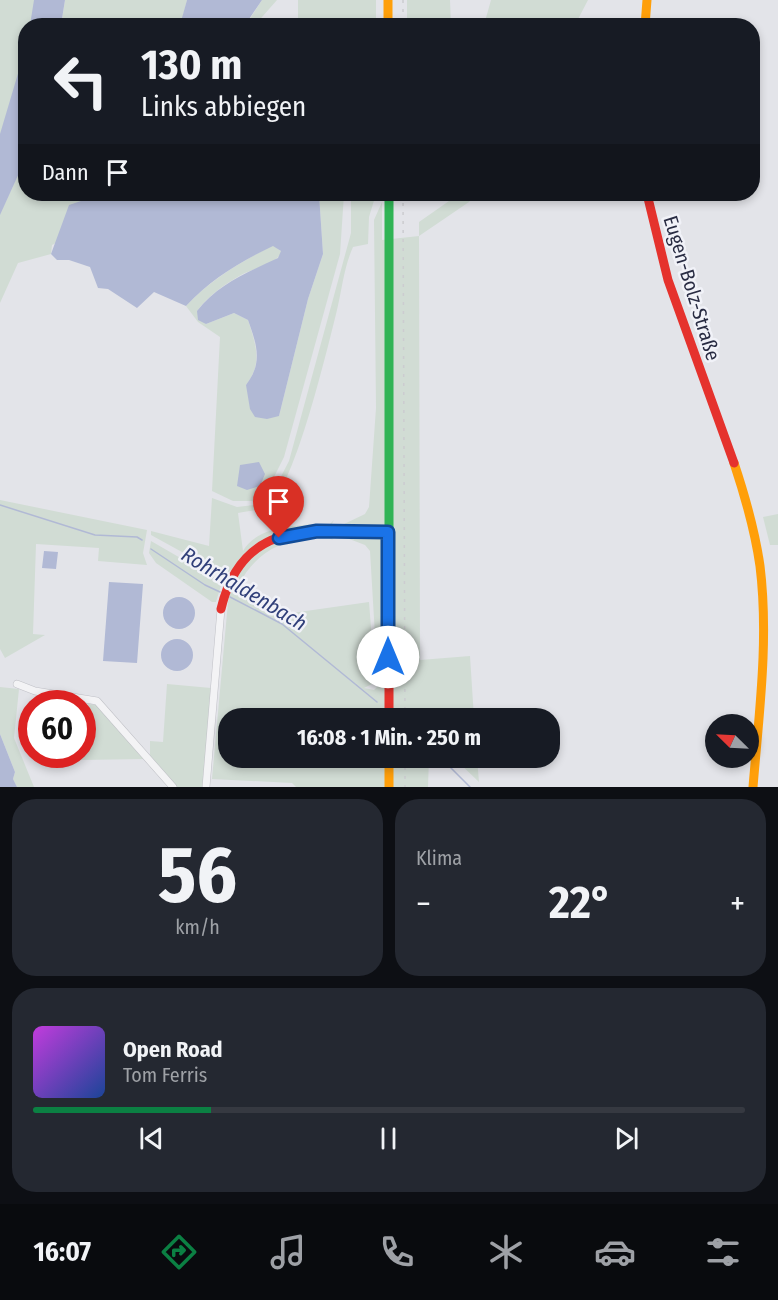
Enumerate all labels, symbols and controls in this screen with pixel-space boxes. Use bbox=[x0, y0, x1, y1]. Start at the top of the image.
text: 130 m bbox=[141, 40, 242, 90]
icon: left bbox=[42, 42, 120, 120]
text: Links abbiegen bbox=[141, 91, 306, 123]
icon: arrive bbox=[101, 156, 134, 189]
text: Dann bbox=[42, 159, 89, 186]
street label: Eugen-Bolz-Straße bbox=[659, 213, 725, 363]
pin bbox=[253, 476, 304, 538]
icon: arrive bbox=[262, 485, 295, 518]
water label: Rohrhaldenbach bbox=[177, 541, 311, 637]
position arrow bbox=[356, 625, 420, 689]
speed limit sign: 60 bbox=[18, 690, 96, 768]
north arrow bbox=[705, 714, 759, 768]
map controls bbox=[705, 714, 759, 768]
text: 16:08 · 1 Min. · 250 m bbox=[297, 724, 481, 751]
text: 56 bbox=[158, 829, 237, 923]
text: Klima bbox=[416, 846, 462, 870]
text: 22° bbox=[549, 876, 612, 930]
text: − bbox=[416, 884, 431, 924]
text: + bbox=[730, 884, 745, 924]
text: km/h bbox=[175, 915, 220, 939]
text: Open Road bbox=[123, 1036, 223, 1063]
text: Tom Ferris bbox=[123, 1063, 207, 1087]
icon: previous bbox=[135, 1122, 168, 1155]
icon: pause bbox=[372, 1122, 405, 1155]
icon: next bbox=[610, 1122, 643, 1155]
icon: directions bbox=[158, 1231, 200, 1273]
icon: music bbox=[267, 1231, 309, 1273]
icon: phone bbox=[376, 1231, 418, 1273]
icon: climate bbox=[485, 1231, 527, 1273]
icon: car bbox=[594, 1231, 636, 1273]
icon: filters bbox=[702, 1231, 744, 1273]
text: 16:07 bbox=[33, 1236, 91, 1268]

